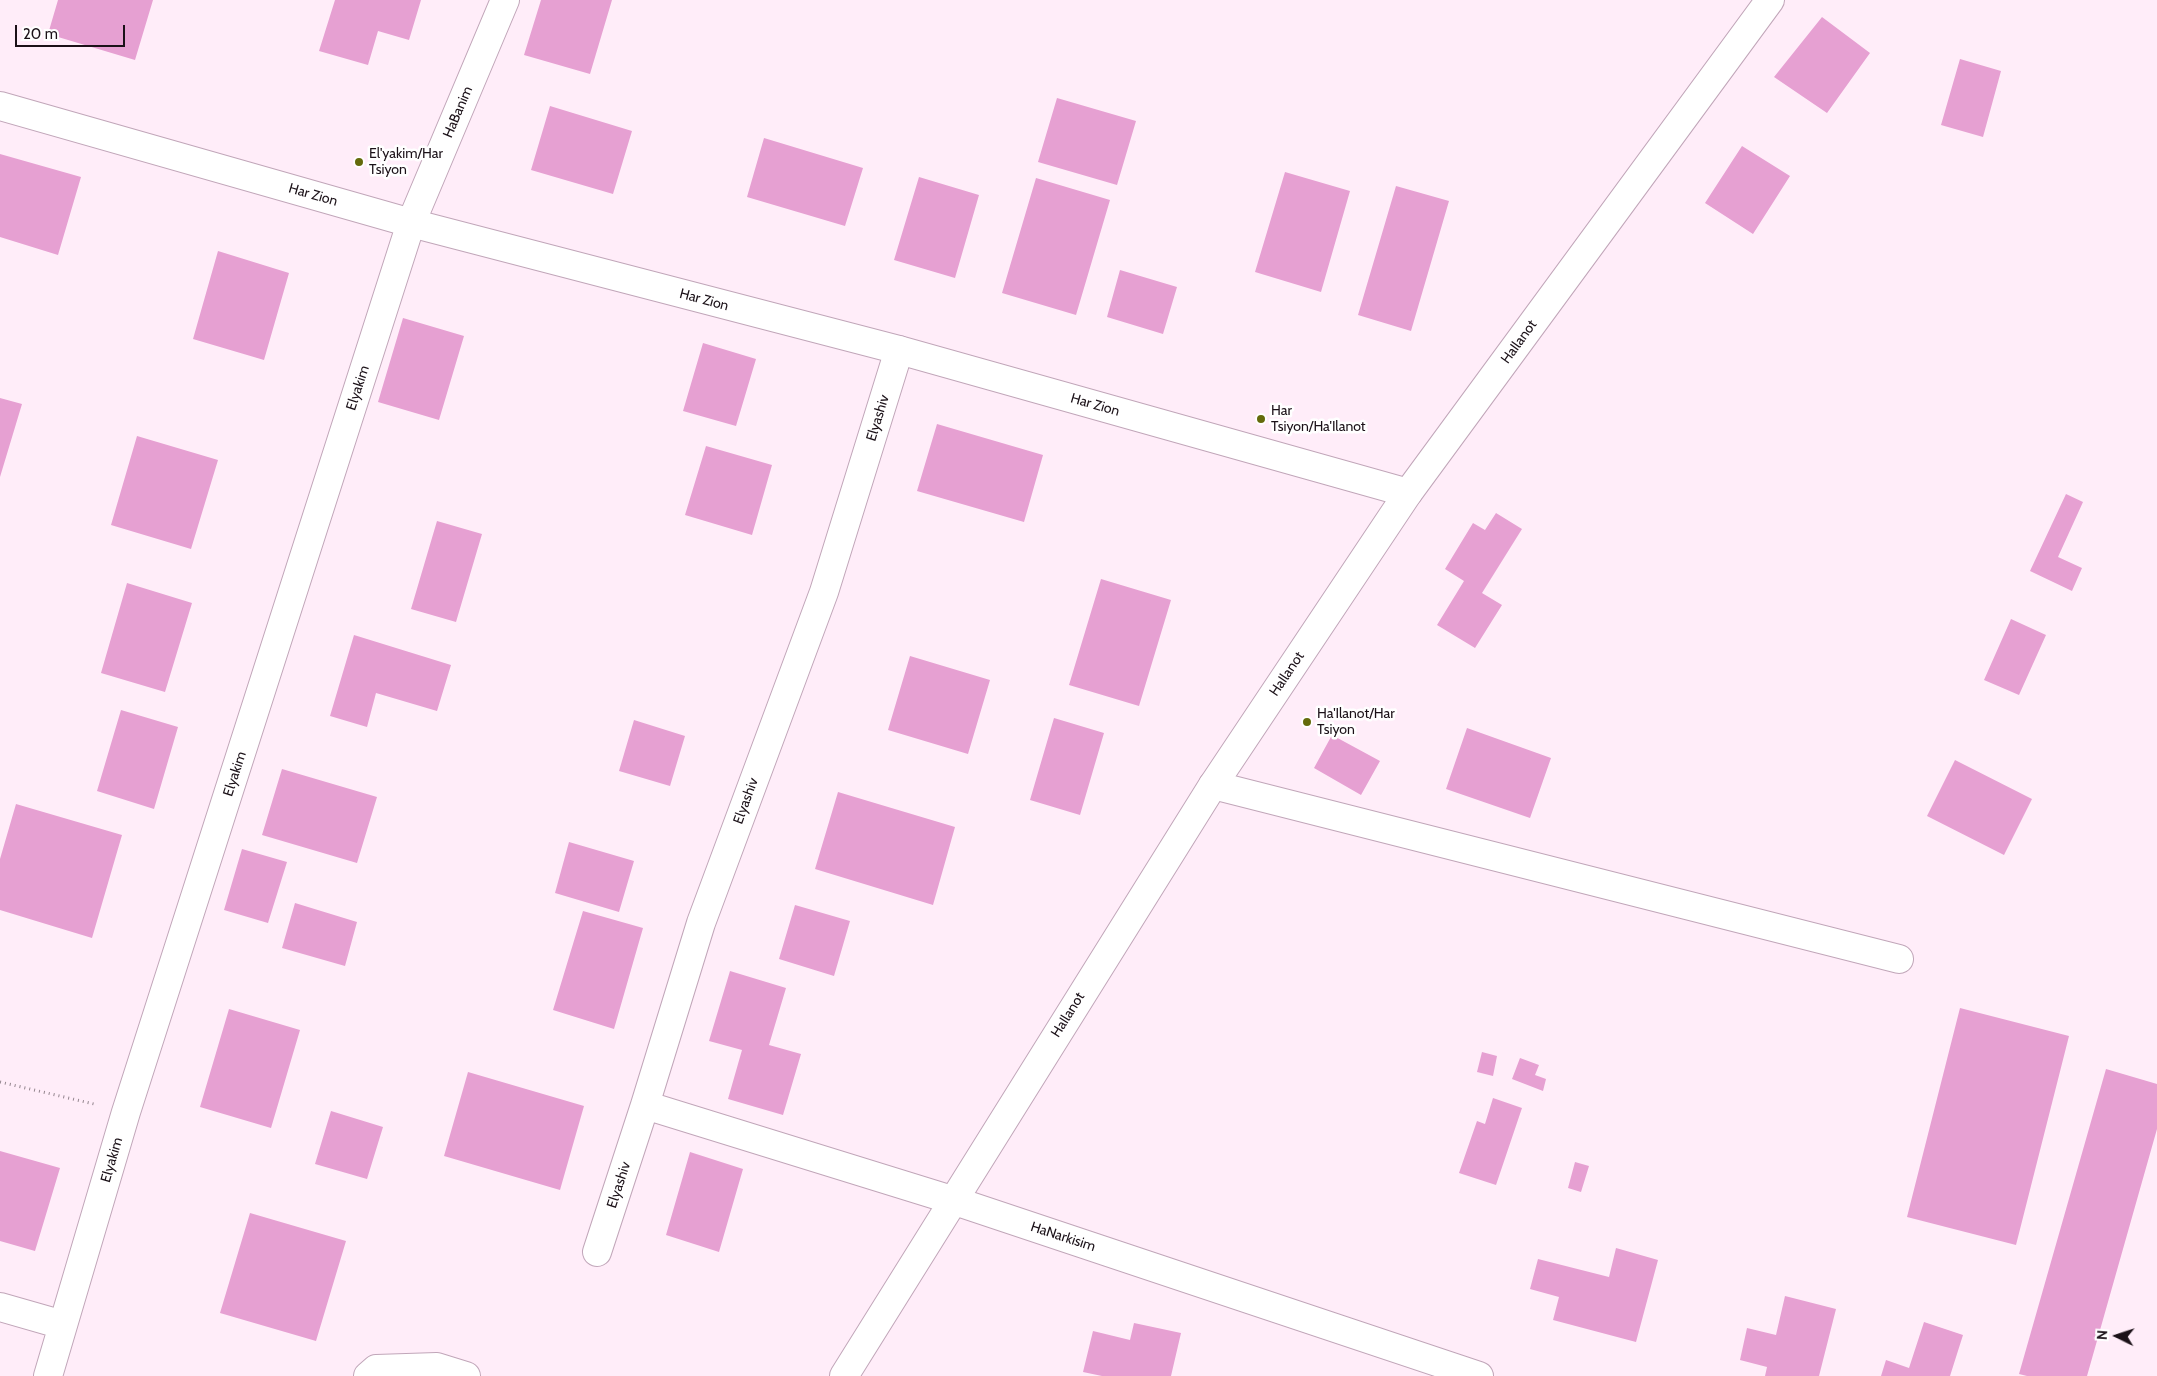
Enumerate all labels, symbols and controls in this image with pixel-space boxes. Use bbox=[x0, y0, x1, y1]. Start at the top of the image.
scale bar bbox=[18, 15, 128, 47]
text: 20 m bbox=[23, 25, 58, 43]
street label: HaBanim bbox=[440, 84, 476, 140]
place label: El'yakim/Har Tsiyon bbox=[369, 146, 443, 178]
marker: El'yakim/Har Tsiyon bbox=[353, 156, 365, 168]
street label: Har Zion bbox=[287, 180, 339, 210]
street label: Har Zion bbox=[678, 285, 730, 315]
street label: HaIlanot bbox=[1498, 317, 1540, 367]
street label: Elyakim bbox=[343, 363, 373, 413]
street label: Har Zion bbox=[1069, 390, 1121, 420]
street label: Elyashiv bbox=[863, 393, 893, 443]
place label: Har Tsiyon/Ha'Ilanot bbox=[1271, 403, 1366, 436]
marker: Har Tsiyon/Ha'Ilanot bbox=[1255, 413, 1267, 425]
street label: HaIlanot bbox=[1266, 649, 1308, 699]
place label: Ha'Ilanot/Har Tsiyon bbox=[1317, 706, 1395, 739]
marker: Ha'Ilanot/Har Tsiyon bbox=[1301, 716, 1313, 728]
street label: Elyakim bbox=[220, 749, 250, 799]
street label: Elyashiv bbox=[730, 776, 762, 826]
street label: HaIlanot bbox=[1048, 989, 1088, 1041]
street label: Elyakim bbox=[98, 1135, 126, 1185]
street label: Elyashiv bbox=[604, 1160, 634, 1210]
street label: HaNarkisim bbox=[1028, 1219, 1098, 1255]
north arrow bbox=[2092, 1311, 2142, 1361]
text: N bbox=[2093, 1329, 2111, 1341]

